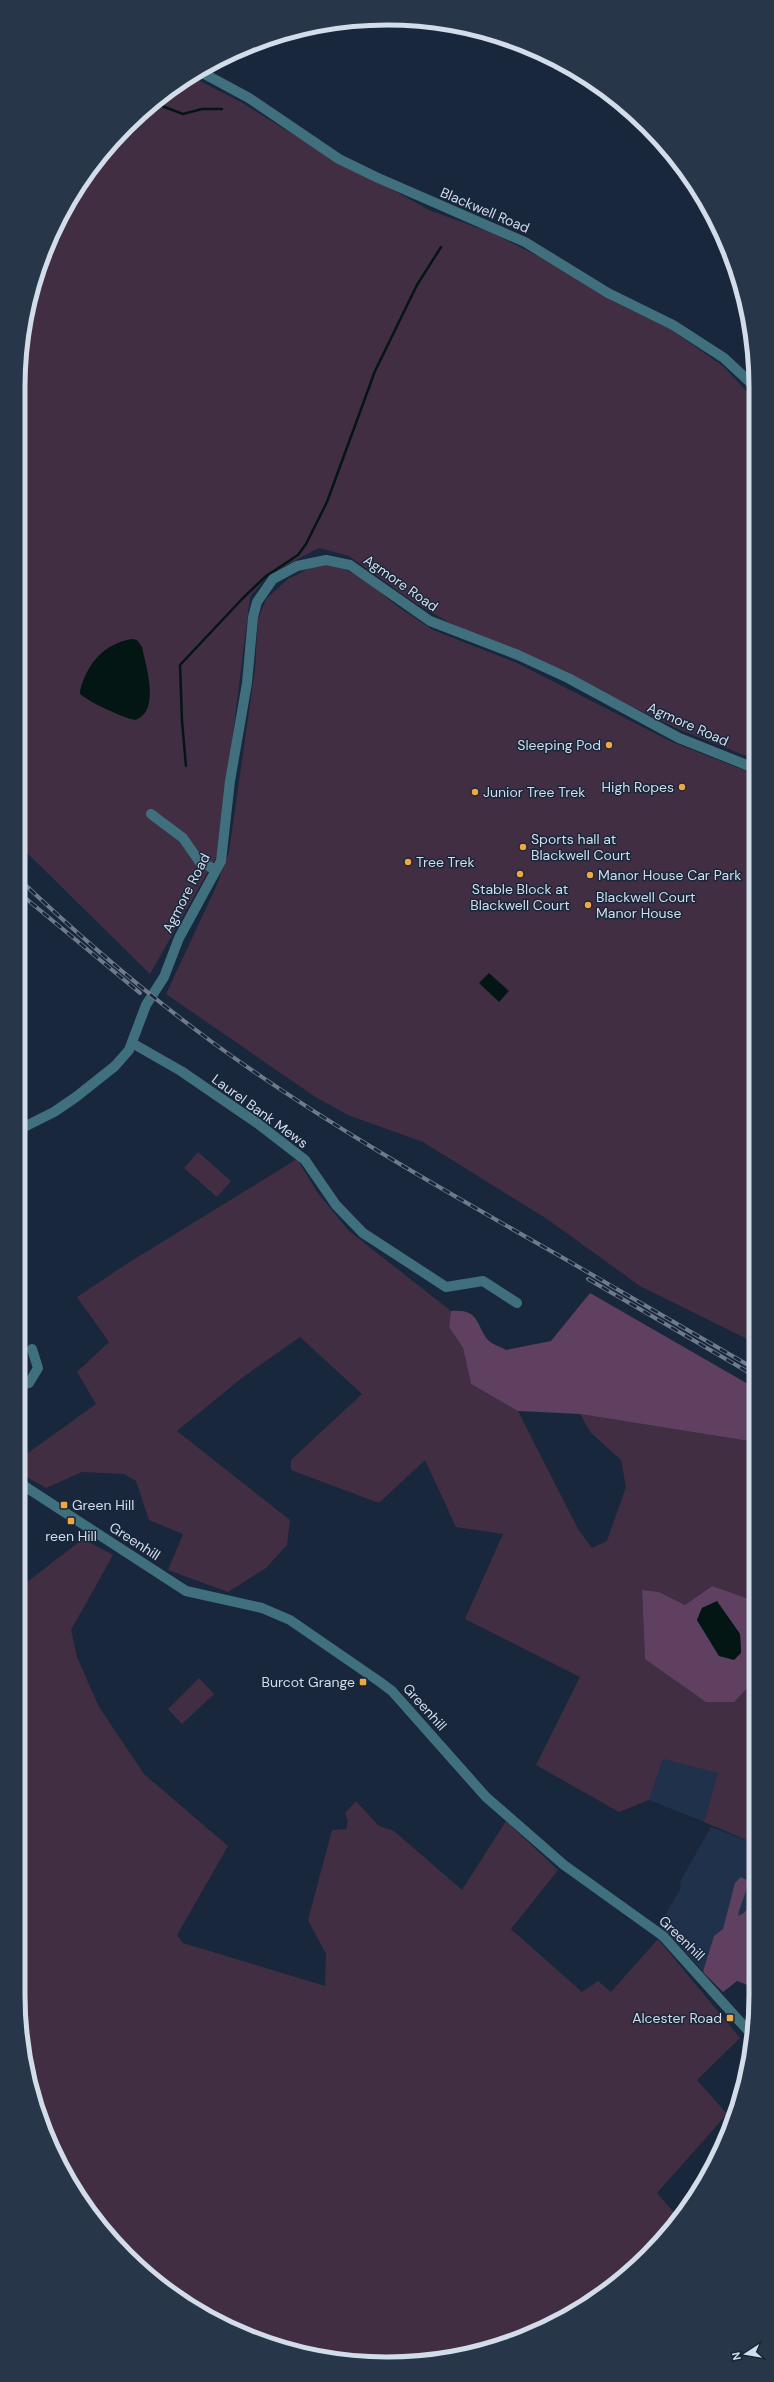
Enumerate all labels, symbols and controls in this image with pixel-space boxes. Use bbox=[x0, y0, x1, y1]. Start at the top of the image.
street label: Blackwell Road bbox=[438, 183, 532, 237]
street label: Agmore Road bbox=[360, 551, 442, 615]
street label: Agmore Road bbox=[645, 698, 731, 750]
place label: Sleeping Pod bbox=[517, 736, 601, 754]
marker: Sleeping Pod bbox=[604, 740, 614, 750]
place label: High Ropes bbox=[602, 778, 674, 796]
marker: High Ropes bbox=[677, 782, 687, 792]
place label: Junior Tree Trek bbox=[483, 783, 585, 801]
marker: Junior Tree Trek bbox=[470, 787, 480, 797]
place label: Sports hall at Blackwell Court bbox=[531, 830, 631, 864]
marker: Sports hall at Blackwell Court bbox=[518, 842, 528, 852]
street label: Agmore Road bbox=[158, 850, 214, 936]
place label: Tree Trek bbox=[416, 853, 475, 871]
marker: Tree Trek bbox=[403, 857, 413, 867]
place label: Manor House Car Park bbox=[598, 866, 741, 884]
marker: Stable Block at Blackwell Court bbox=[515, 869, 525, 879]
marker: Manor House Car Park bbox=[585, 870, 595, 880]
place label: Stable Block at Blackwell Court bbox=[470, 880, 570, 914]
place label: Blackwell Court Manor House bbox=[596, 888, 696, 922]
marker: Blackwell Court Manor House bbox=[583, 900, 593, 910]
street label: Laurel Bank Mews bbox=[208, 1070, 312, 1152]
place label: Green Hill bbox=[72, 1496, 134, 1514]
marker: Green Hill bbox=[59, 1500, 69, 1510]
marker: reen Hill bbox=[66, 1516, 76, 1526]
street label: Greenhill bbox=[106, 1518, 164, 1564]
place label: reen Hill bbox=[45, 1527, 97, 1545]
place label: Burcot Grange bbox=[261, 1673, 355, 1691]
marker: Burcot Grange bbox=[358, 1677, 368, 1687]
street label: Greenhill bbox=[399, 1680, 451, 1734]
street label: Greenhill bbox=[655, 1912, 709, 1964]
place label: Alcester Road bbox=[632, 2009, 722, 2027]
marker: Alcester Road bbox=[725, 2013, 735, 2023]
north arrow bbox=[726, 2334, 766, 2374]
text: N bbox=[729, 2351, 744, 2361]

